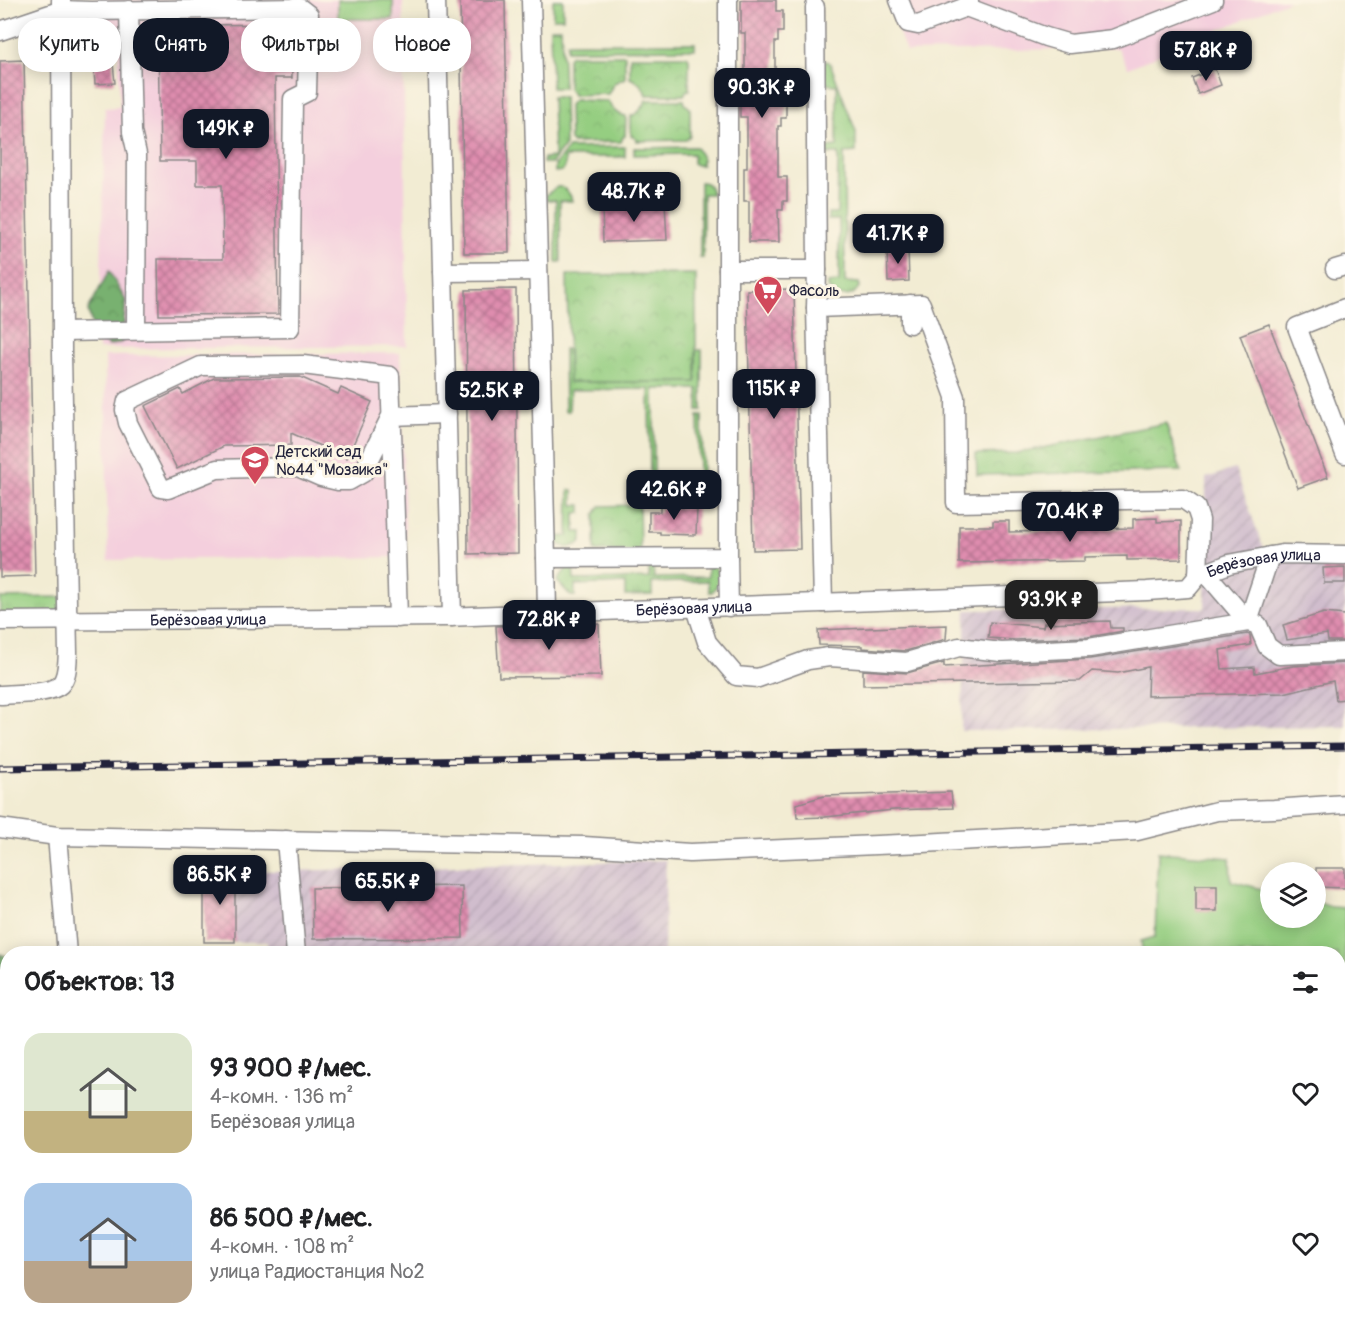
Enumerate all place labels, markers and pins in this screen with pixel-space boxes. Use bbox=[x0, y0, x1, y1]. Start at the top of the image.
pin: 57.8K ₽ bbox=[1151, 31, 1261, 82]
pin: 90.3K ₽ bbox=[707, 68, 817, 119]
pin: 149K ₽ bbox=[177, 109, 275, 160]
pin: 48.7K ₽ bbox=[579, 172, 689, 223]
pin: 41.7K ₽ bbox=[843, 214, 953, 265]
supermarket icon: Фасоль bbox=[752, 274, 784, 316]
place label: Фасоль bbox=[789, 281, 840, 301]
pin: 115K ₽ bbox=[725, 369, 823, 420]
pin: 52.5K ₽ bbox=[437, 371, 547, 422]
place label: Детский сад №44 "Мозаика" bbox=[275, 442, 389, 480]
school or university icon: Детский сад №44 "Мозаика" bbox=[239, 444, 271, 486]
pin: 42.6K ₽ bbox=[619, 470, 729, 521]
pin: 70.4K ₽ bbox=[1015, 492, 1125, 543]
pin: 93.9K ₽ bbox=[996, 580, 1106, 631]
pin: 72.8K ₽ bbox=[494, 600, 604, 651]
pin: 86.5K ₽ bbox=[165, 855, 275, 906]
pin: 65.5K ₽ bbox=[333, 862, 443, 913]

